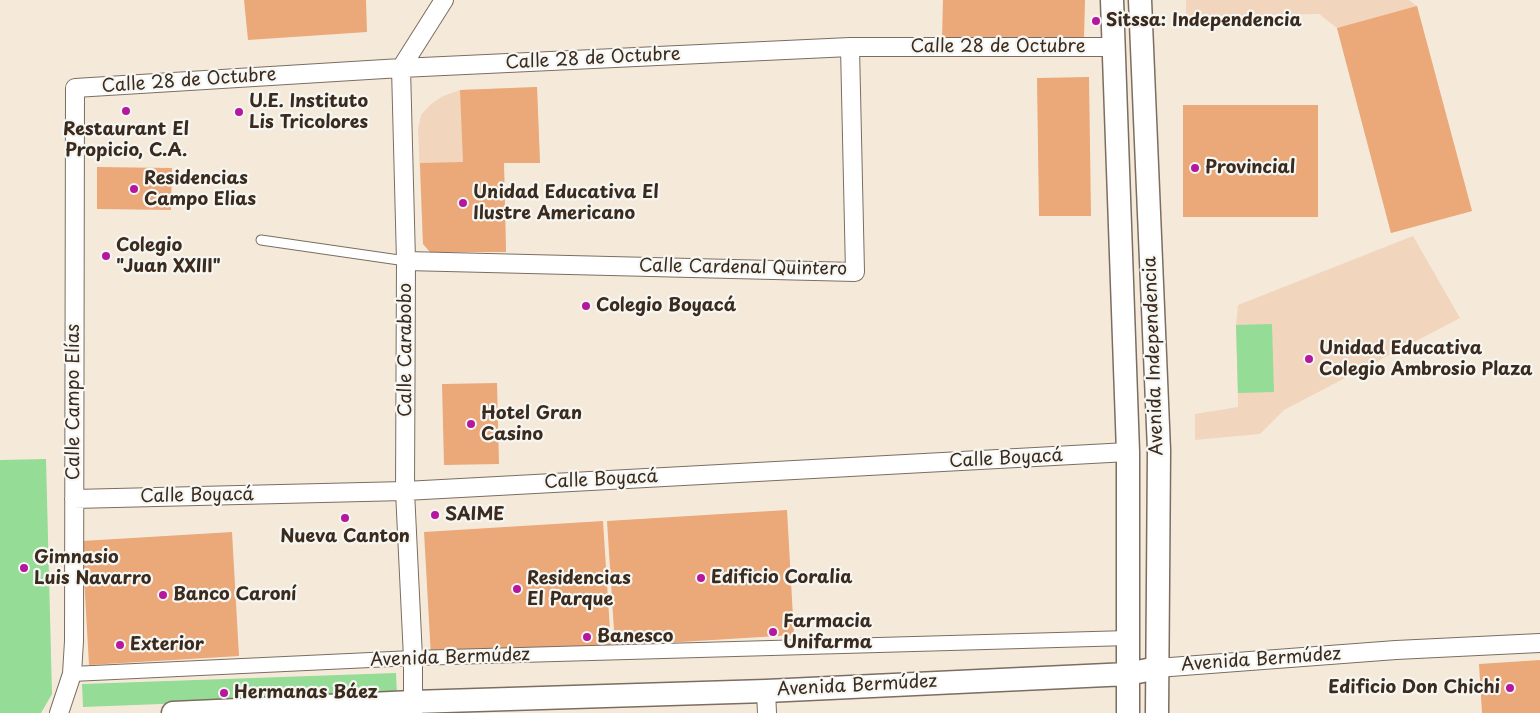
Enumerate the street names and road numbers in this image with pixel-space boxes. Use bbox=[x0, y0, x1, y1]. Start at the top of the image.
street label: Calle 28 de Octubre bbox=[910, 36, 1086, 58]
street label: Calle 28 de Octubre bbox=[505, 44, 681, 74]
street label: Calle 28 de Octubre bbox=[101, 64, 277, 98]
street label: Calle Cardenal Quintero bbox=[639, 255, 847, 281]
street label: Avenida Independencia bbox=[1140, 256, 1168, 456]
street label: Calle Carabobo bbox=[395, 283, 417, 417]
street label: Calle Campo Elías bbox=[63, 324, 85, 480]
street label: Calle Boyacá bbox=[949, 445, 1063, 473]
street label: Calle Boyacá bbox=[544, 466, 658, 494]
street label: Calle Boyacá bbox=[140, 484, 254, 508]
street label: Avenida Bermúdez bbox=[370, 644, 530, 672]
street label: Avenida Bermúdez bbox=[1180, 644, 1342, 676]
street label: Avenida Bermúdez bbox=[777, 671, 937, 701]

